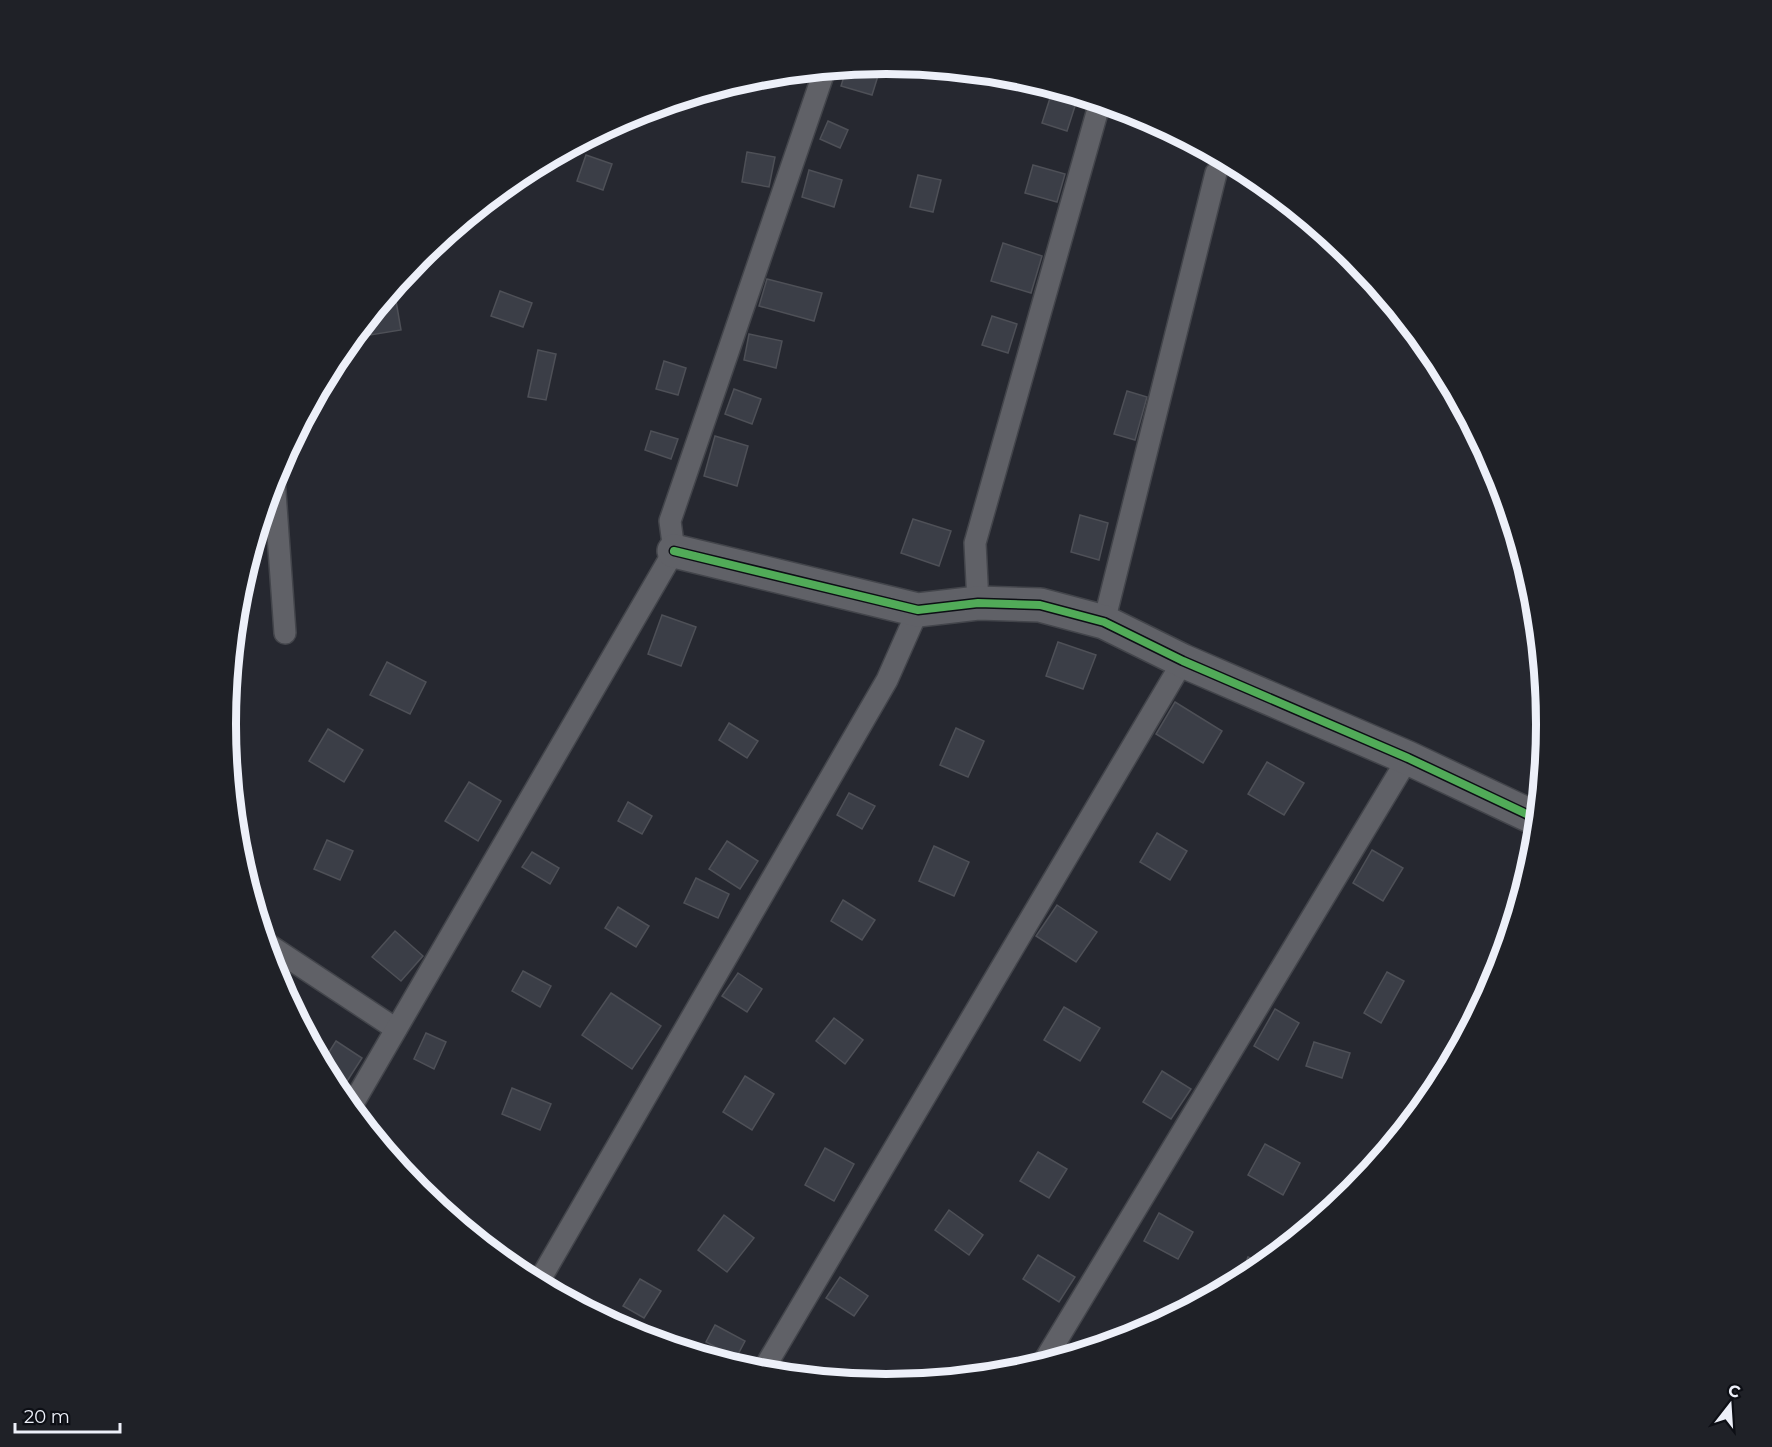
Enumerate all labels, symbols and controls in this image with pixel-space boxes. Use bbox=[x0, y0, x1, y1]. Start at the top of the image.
north arrow bbox=[1700, 1375, 1760, 1435]
text: С bbox=[1726, 1380, 1743, 1402]
scale bar bbox=[15, 1396, 120, 1434]
text: 20 m bbox=[24, 1406, 70, 1428]

